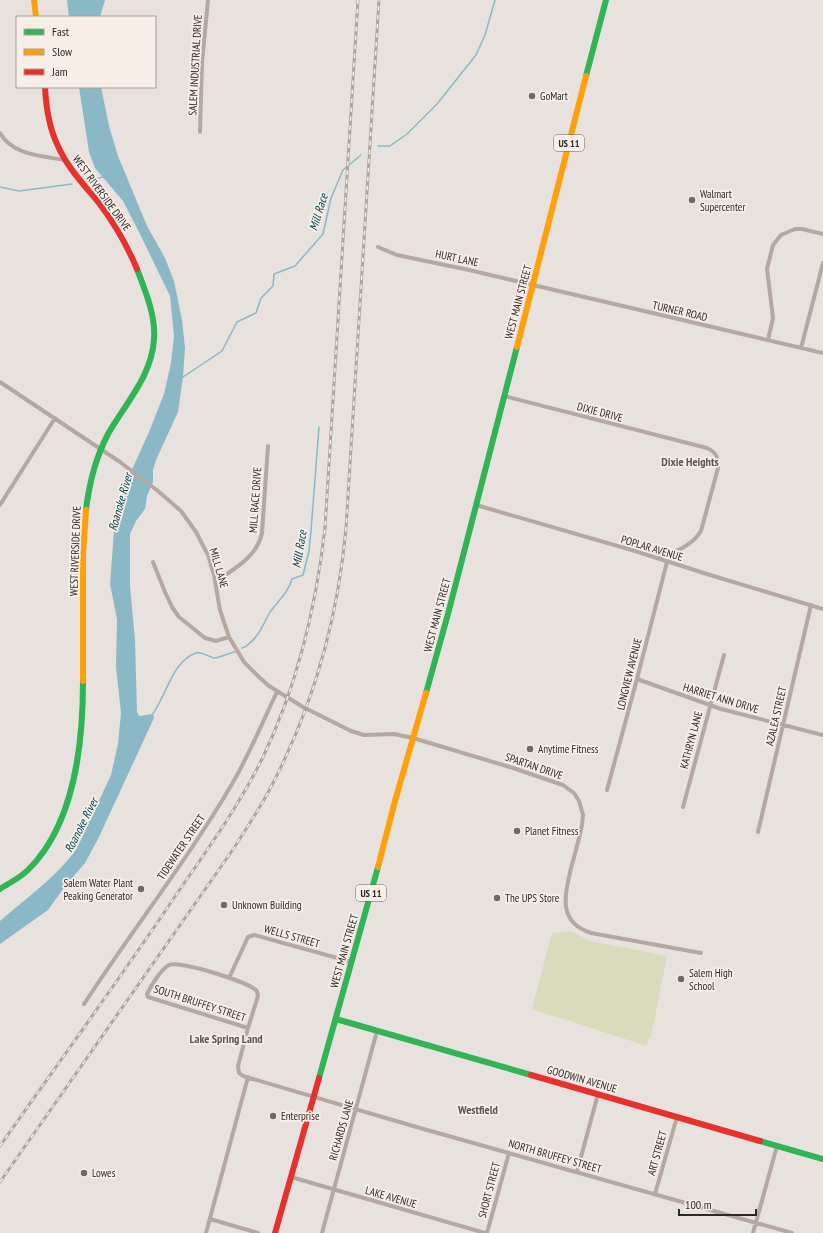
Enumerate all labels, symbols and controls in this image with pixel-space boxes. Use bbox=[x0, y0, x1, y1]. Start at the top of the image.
street label: SALEM INDUSTRIAL DRIVE bbox=[185, 14, 205, 116]
legend bbox=[16, 16, 156, 88]
text: Fast bbox=[52, 24, 70, 39]
text: Slow bbox=[52, 44, 73, 59]
text: Jam bbox=[51, 64, 68, 79]
place label: GoMart bbox=[540, 89, 568, 103]
marker: GoMart bbox=[527, 91, 537, 101]
road number: US 11 bbox=[554, 135, 584, 151]
street label: WEST RIVERSIDE DRIVE bbox=[70, 152, 134, 234]
place label: Walmart Supercenter bbox=[700, 187, 745, 214]
water label: Mill Race bbox=[305, 191, 331, 232]
marker: Walmart Supercenter bbox=[687, 195, 697, 205]
street label: HURT LANE bbox=[434, 247, 480, 269]
street label: WEST MAIN STREET bbox=[501, 263, 535, 341]
street label: TURNER ROAD bbox=[651, 298, 709, 324]
street label: DIXIE DRIVE bbox=[576, 399, 625, 425]
district label: Dixie Heights bbox=[661, 454, 719, 469]
street label: MILL RACE DRIVE bbox=[246, 466, 264, 533]
water label: Roanoke River bbox=[105, 470, 136, 532]
street label: WEST RIVERSIDE DRIVE bbox=[66, 505, 84, 596]
water label: Mill Race bbox=[288, 528, 310, 569]
street label: POPLAR AVENUE bbox=[619, 532, 685, 564]
street label: MILL LANE bbox=[207, 546, 231, 590]
street label: WEST MAIN STREET bbox=[420, 576, 454, 654]
street label: LONGVIEW AVENUE bbox=[613, 636, 645, 712]
street label: HARRIET ANN DRIVE bbox=[681, 680, 761, 716]
street label: AZALEA STREET bbox=[762, 685, 790, 747]
street label: KATHRYN LANE bbox=[677, 709, 705, 770]
place label: Anytime Fitness bbox=[538, 742, 599, 756]
marker: Anytime Fitness bbox=[525, 744, 535, 754]
street label: SPARTAN DRIVE bbox=[503, 750, 565, 783]
water label: Roanoke River bbox=[61, 794, 102, 855]
street label: TIDEWATER STREET bbox=[154, 811, 208, 883]
place label: Planet Fitness bbox=[525, 824, 579, 838]
marker: Planet Fitness bbox=[512, 826, 522, 836]
place label: Salem Water Plant Peaking Generator bbox=[63, 876, 133, 903]
marker: Salem Water Plant Peaking Generator bbox=[136, 884, 146, 894]
road number: US 11 bbox=[356, 885, 386, 901]
place label: The UPS Store bbox=[505, 891, 560, 905]
marker: The UPS Store bbox=[492, 893, 502, 903]
place label: Unknown Building bbox=[232, 898, 302, 912]
marker: Unknown Building bbox=[219, 900, 229, 910]
street label: WEST MAIN STREET bbox=[327, 912, 361, 989]
street label: WELLS STREET bbox=[262, 921, 322, 951]
place label: Salem High School bbox=[689, 966, 733, 993]
marker: Salem High School bbox=[676, 974, 686, 984]
street label: SOUTH BRUFFEY STREET bbox=[152, 982, 248, 1025]
district label: Lake Spring Land bbox=[189, 1031, 263, 1046]
street label: GOODWIN AVENUE bbox=[545, 1062, 619, 1096]
street label: RICHARDS LANE bbox=[326, 1098, 356, 1162]
district label: Westfield bbox=[457, 1102, 498, 1117]
place label: Enterprise bbox=[281, 1109, 320, 1123]
marker: Enterprise bbox=[268, 1111, 278, 1121]
street label: ART STREET bbox=[644, 1129, 670, 1177]
street label: NORTH BRUFFEY STREET bbox=[507, 1136, 603, 1176]
street label: SHORT STREET bbox=[475, 1160, 503, 1220]
place label: Lowes bbox=[92, 1166, 116, 1180]
marker: Lowes bbox=[79, 1168, 89, 1178]
street label: LAKE AVENUE bbox=[364, 1183, 419, 1211]
scale bar bbox=[679, 1191, 756, 1217]
text: 100 m bbox=[685, 1197, 712, 1212]

